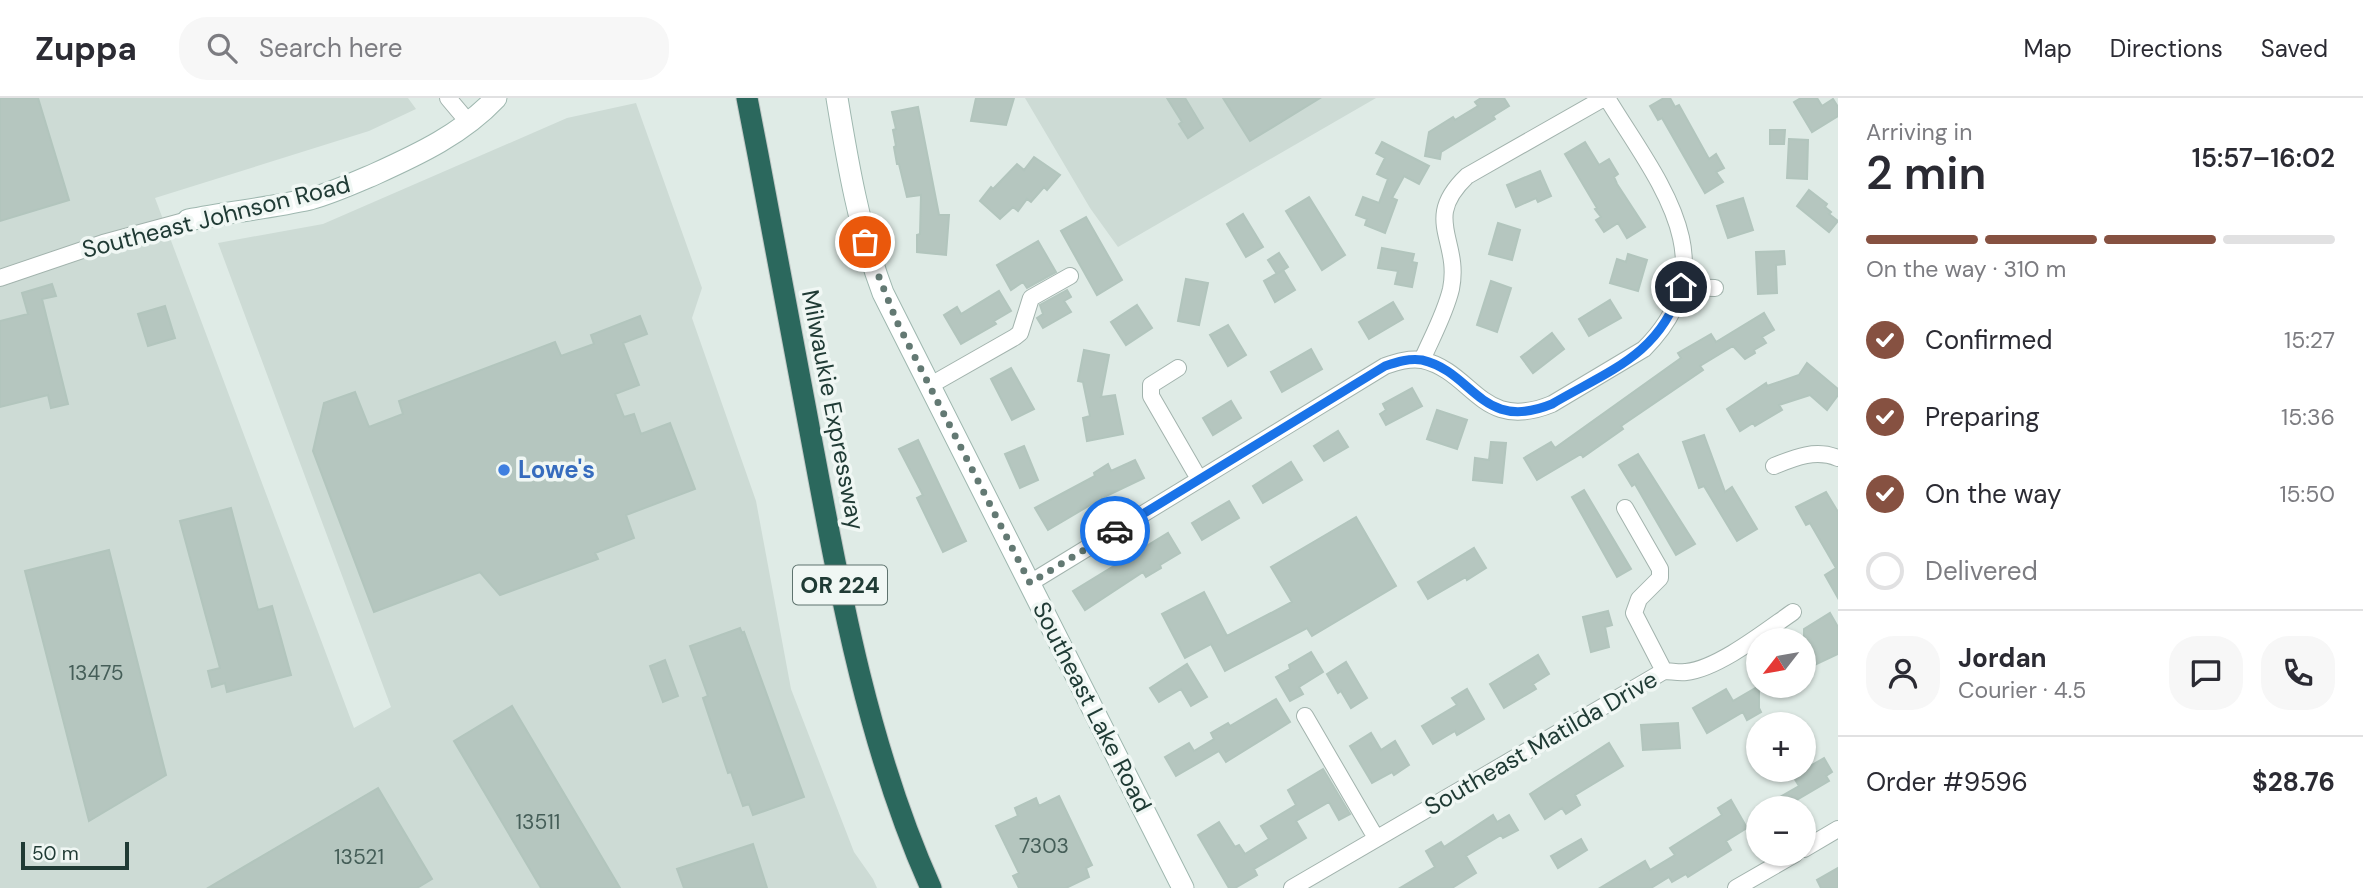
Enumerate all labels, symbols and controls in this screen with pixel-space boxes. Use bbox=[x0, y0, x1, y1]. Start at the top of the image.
search box bbox=[179, 17, 669, 80]
text: Zuppa bbox=[35, 27, 137, 70]
icon: search bbox=[203, 29, 241, 67]
text: Search here bbox=[259, 31, 402, 65]
text: Map bbox=[2024, 33, 2072, 64]
text: Directions bbox=[2110, 33, 2223, 64]
text: Saved bbox=[2261, 33, 2328, 64]
text: Arriving in bbox=[1866, 117, 1972, 147]
text: 15:57–16:02 bbox=[2192, 141, 2335, 175]
text: 2 min bbox=[1866, 143, 1986, 203]
street label: Southeast Johnson Road bbox=[79, 168, 353, 265]
pin bbox=[835, 212, 895, 272]
icon: bag bbox=[846, 223, 884, 261]
text: On the way · 310 m bbox=[1866, 254, 2066, 284]
pin bbox=[1651, 257, 1711, 317]
icon: home bbox=[1662, 268, 1700, 306]
street label: Milwaukie Expressway bbox=[795, 287, 872, 533]
icon: check bbox=[1866, 321, 1904, 359]
text: Confirmed bbox=[1925, 323, 2052, 357]
text: 15:27 bbox=[2284, 325, 2335, 355]
icon: check bbox=[1866, 398, 1904, 436]
text: Preparing bbox=[1925, 400, 2040, 434]
text: 15:36 bbox=[2281, 402, 2335, 432]
place label: Lowe's bbox=[518, 454, 595, 485]
marker: Lowe's bbox=[496, 462, 512, 478]
icon: check bbox=[1866, 475, 1904, 513]
text: On the way bbox=[1925, 477, 2061, 511]
text: 15:50 bbox=[2279, 479, 2335, 509]
courier bbox=[1080, 496, 1150, 566]
icon: car bbox=[1096, 512, 1134, 550]
text: Delivered bbox=[1925, 554, 2038, 588]
road number: OR 224 bbox=[793, 565, 887, 604]
street label: Southeast Lake Road bbox=[1026, 596, 1159, 817]
north arrow bbox=[1746, 628, 1816, 698]
map controls bbox=[1746, 628, 1816, 866]
button: person bbox=[1866, 636, 1940, 710]
button: chat bbox=[2169, 636, 2243, 710]
button: phone bbox=[2261, 636, 2335, 710]
text: Jordan bbox=[1958, 641, 2047, 675]
house number: 13475 bbox=[68, 659, 124, 687]
street label: Southeast Matilda Drive bbox=[1419, 663, 1663, 822]
text: Courier · 4.5 bbox=[1958, 675, 2086, 705]
button: + bbox=[1746, 712, 1816, 782]
text: Order #9596 bbox=[1866, 765, 2028, 799]
text: $28.76 bbox=[2252, 765, 2335, 799]
button: − bbox=[1746, 796, 1816, 866]
house number: 13511 bbox=[516, 808, 560, 836]
house number: 7303 bbox=[1019, 832, 1069, 860]
scale bar bbox=[21, 839, 130, 871]
text: 50 m bbox=[32, 841, 79, 866]
house number: 13521 bbox=[334, 843, 384, 871]

